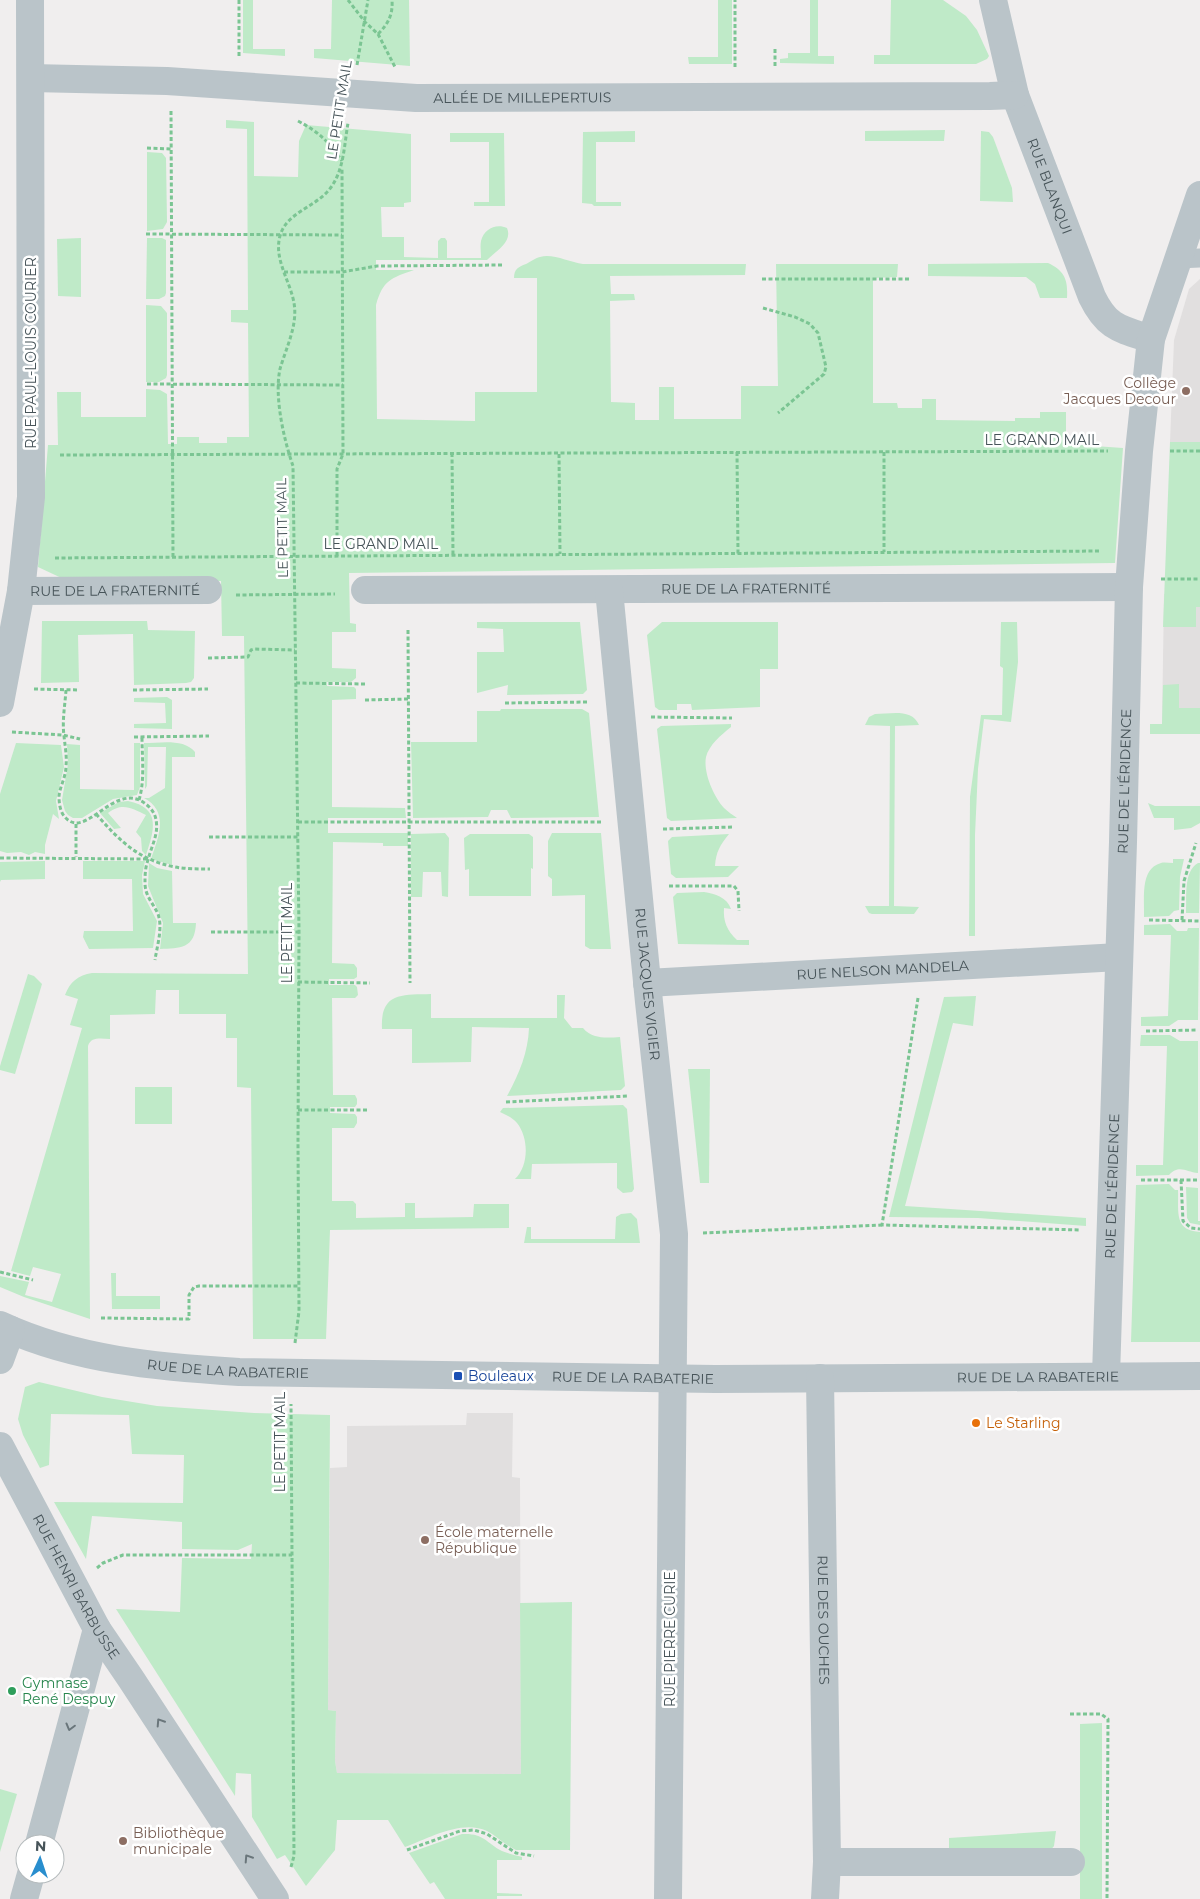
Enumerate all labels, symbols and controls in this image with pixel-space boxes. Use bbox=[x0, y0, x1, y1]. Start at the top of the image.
street label: LE PETIT MAIL bbox=[322, 58, 356, 161]
street label: ALLÉE DE MILLEPERTUIS bbox=[433, 88, 611, 107]
street label: RUE BLANQUI bbox=[1023, 135, 1076, 237]
street label: RUE PAUL-LOUIS COURIER bbox=[22, 257, 40, 449]
place label: Collège Jacques Decour bbox=[1063, 374, 1176, 408]
marker: Collège Jacques Decour bbox=[1180, 385, 1192, 397]
street label: LE GRAND MAIL bbox=[985, 431, 1100, 449]
street label: LE PETIT MAIL bbox=[272, 477, 292, 578]
street label: LE GRAND MAIL bbox=[324, 535, 439, 553]
street label: RUE DE LA FRATERNITÉ bbox=[661, 579, 831, 598]
street label: RUE DE LA FRATERNITÉ bbox=[30, 581, 200, 600]
street label: RUE DE L'ÉRIDENCE bbox=[1114, 708, 1135, 854]
street label: LE PETIT MAIL bbox=[278, 882, 296, 983]
street label: RUE JACQUES VIGIER bbox=[631, 907, 664, 1061]
street label: RUE NELSON MANDELA bbox=[796, 956, 970, 984]
street label: RUE DE L'ÉRIDENCE bbox=[1101, 1113, 1123, 1259]
street label: RUE DE LA RABATERIE bbox=[146, 1355, 309, 1382]
place label: Bouleaux bbox=[468, 1367, 534, 1385]
street label: RUE DE LA RABATERIE bbox=[552, 1368, 714, 1388]
street label: RUE DE LA RABATERIE bbox=[957, 1368, 1119, 1387]
marker: Bouleaux bbox=[452, 1370, 464, 1382]
street label: LE PETIT MAIL bbox=[271, 1391, 289, 1492]
place label: Le Starling bbox=[986, 1414, 1061, 1432]
marker: Le Starling bbox=[970, 1417, 982, 1429]
street label: RUE HENRI BARBUSSE bbox=[29, 1511, 124, 1663]
place label: École maternelle République bbox=[435, 1523, 553, 1557]
marker: École maternelle République bbox=[419, 1534, 431, 1546]
street label: RUE DES OUCHES bbox=[814, 1555, 833, 1685]
street label: RUE PIERRE CURIE bbox=[661, 1571, 679, 1707]
place label: Gymnase René Despuy bbox=[22, 1674, 116, 1708]
marker: Gymnase René Despuy bbox=[6, 1685, 18, 1697]
one-way arrow bbox=[156, 1718, 166, 1727]
one-way arrow bbox=[66, 1723, 76, 1731]
place label: Bibliothèque municipale bbox=[133, 1824, 224, 1858]
north arrow bbox=[15, 1834, 65, 1884]
marker: Bibliothèque municipale bbox=[117, 1835, 129, 1847]
text: N bbox=[35, 1837, 47, 1855]
one-way arrow bbox=[245, 1854, 254, 1864]

